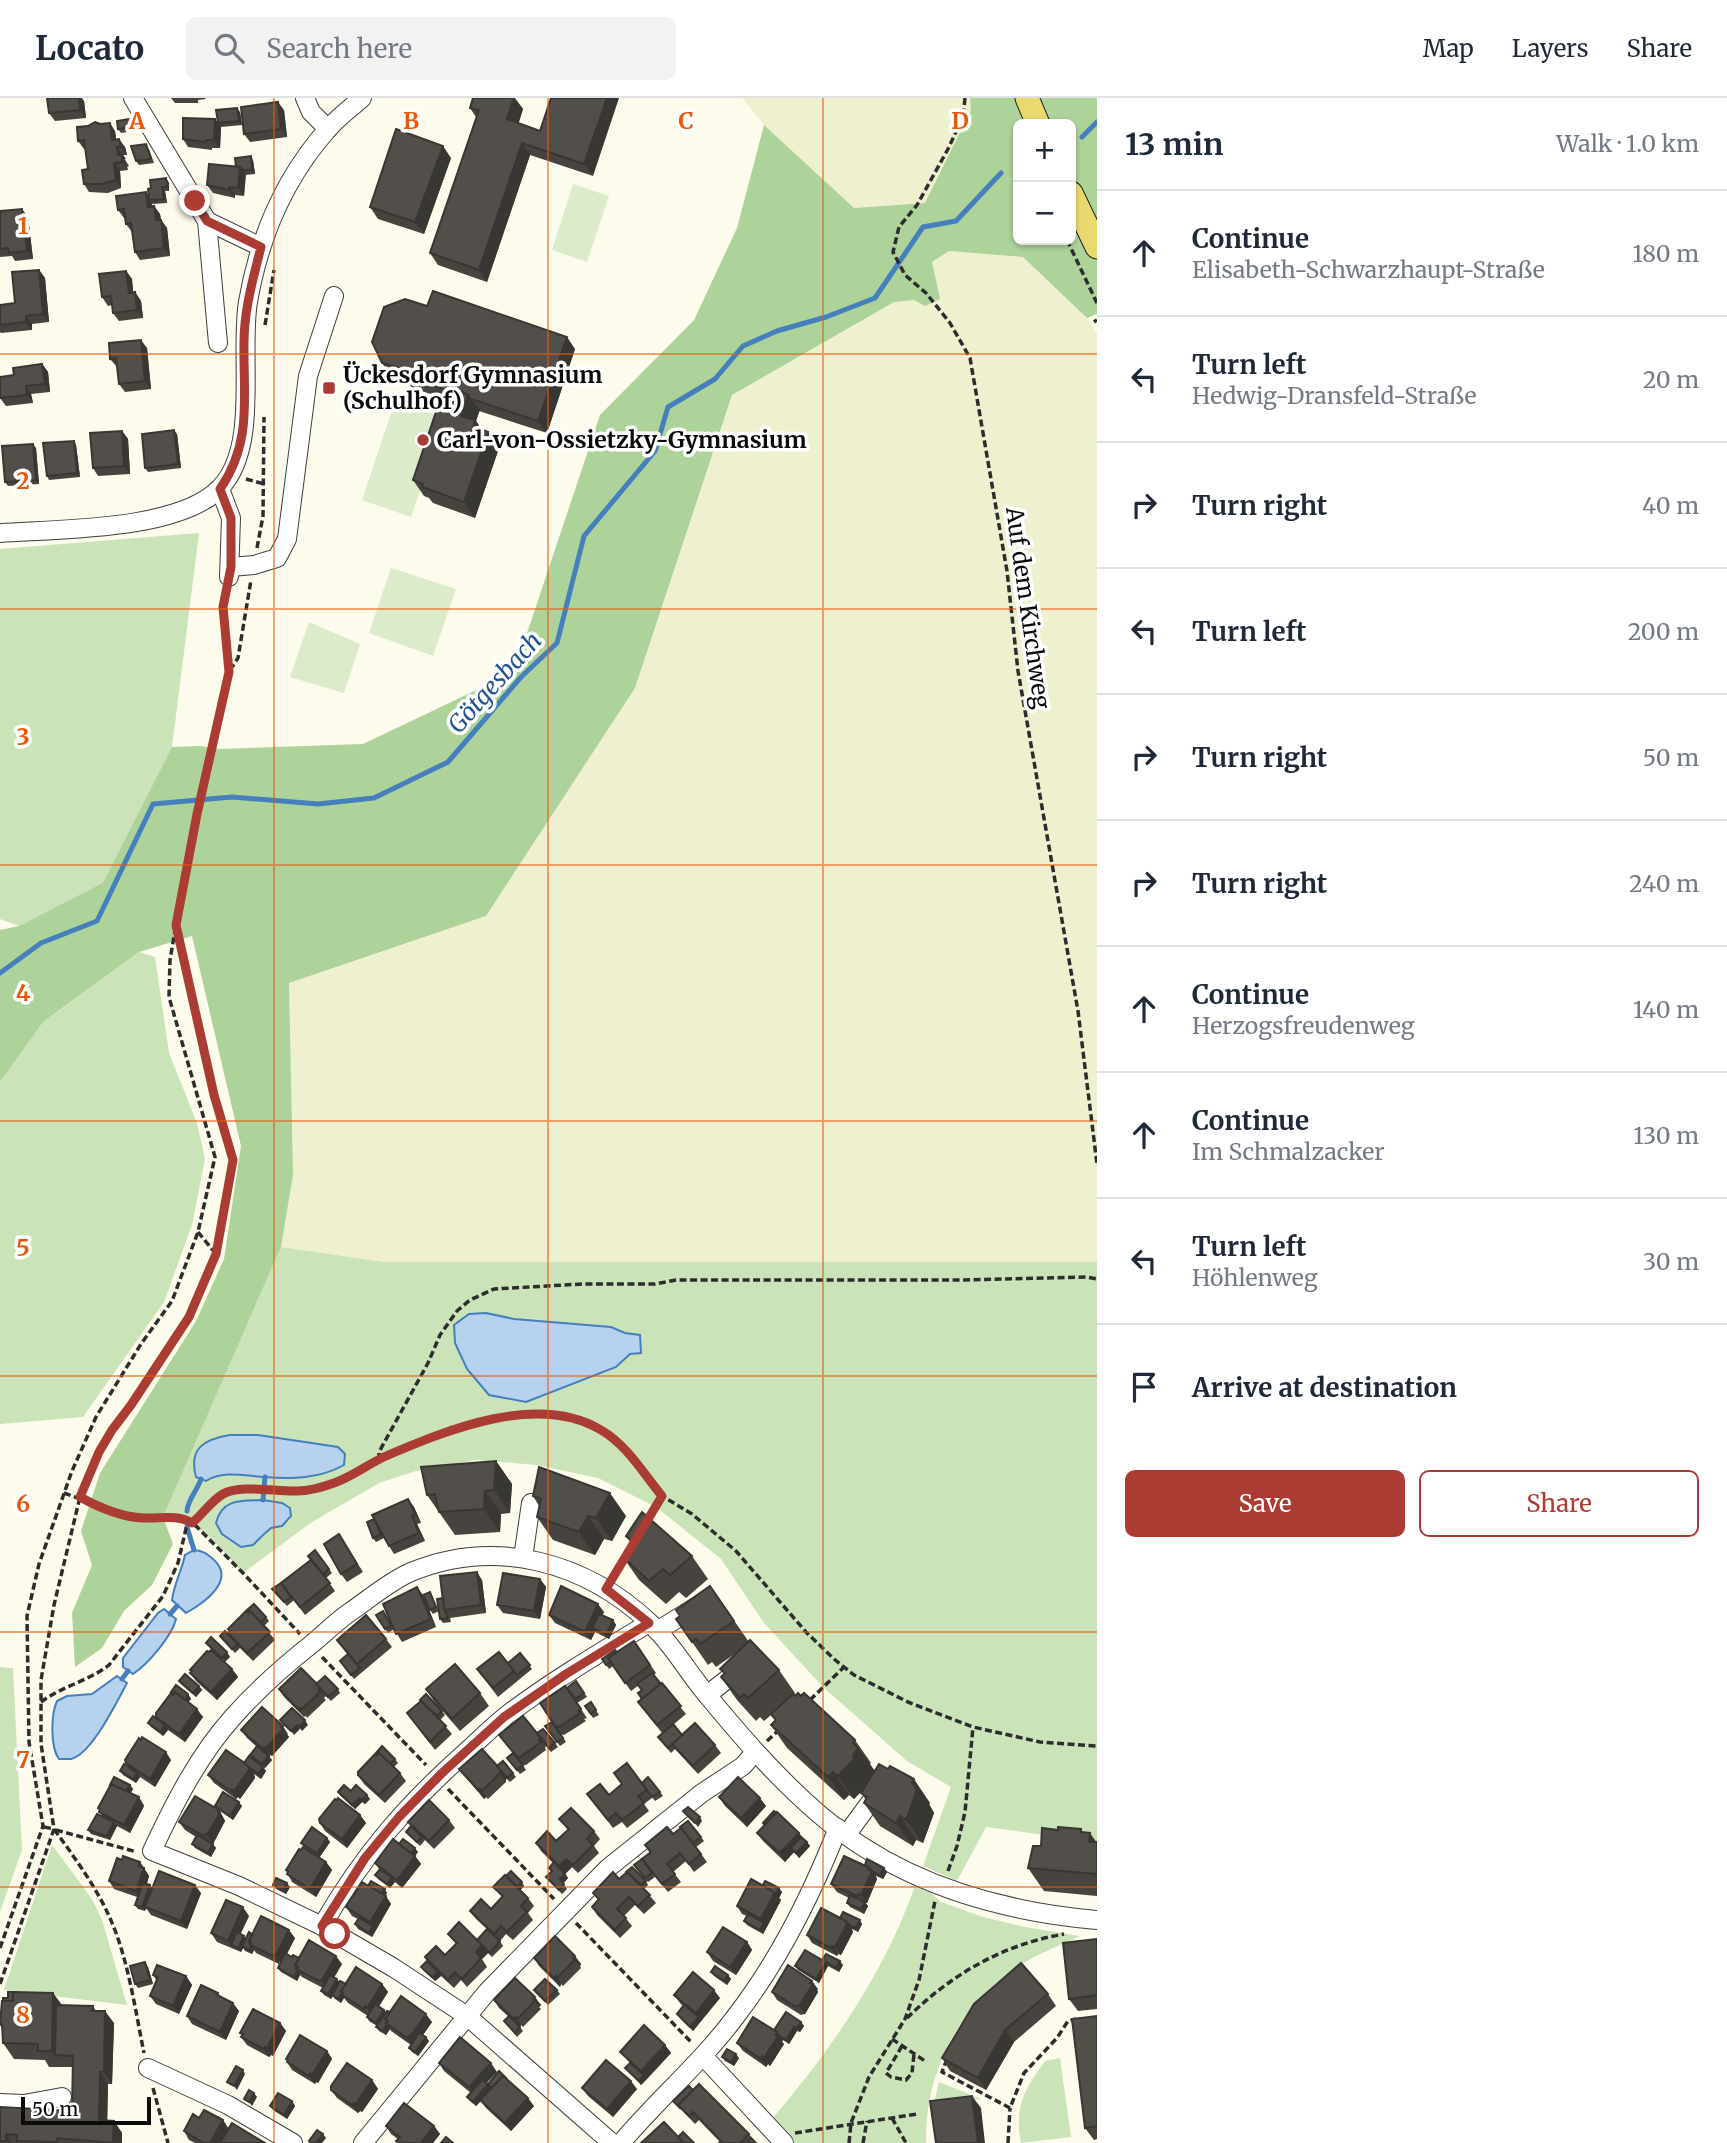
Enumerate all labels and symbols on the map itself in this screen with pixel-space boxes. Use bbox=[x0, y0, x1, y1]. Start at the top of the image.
text: A bbox=[128, 106, 146, 135]
text: B bbox=[403, 106, 419, 135]
text: C bbox=[678, 106, 694, 135]
text: D bbox=[951, 106, 969, 135]
route end bbox=[179, 185, 210, 216]
text: 1 bbox=[18, 211, 29, 240]
place label: Ückesdorf Gymnasium (Schulhof) bbox=[343, 360, 602, 415]
marker: Ückesdorf Gymnasium (Schulhof) bbox=[321, 380, 337, 396]
place label: Carl-von-Ossietzky-Gymnasium bbox=[437, 425, 807, 454]
marker: Carl-von-Ossietzky-Gymnasium bbox=[415, 432, 431, 448]
text: 2 bbox=[16, 466, 30, 495]
street label: Auf dem Kirchweg bbox=[1000, 504, 1057, 711]
water label: Götgesbach bbox=[441, 626, 548, 740]
text: 3 bbox=[16, 722, 30, 751]
text: 4 bbox=[16, 978, 31, 1007]
text: 5 bbox=[16, 1233, 30, 1262]
text: 6 bbox=[16, 1489, 30, 1518]
text: 7 bbox=[16, 1745, 30, 1774]
route start bbox=[319, 1918, 350, 1949]
text: 8 bbox=[16, 2000, 30, 2029]
scale bar bbox=[21, 2094, 150, 2126]

